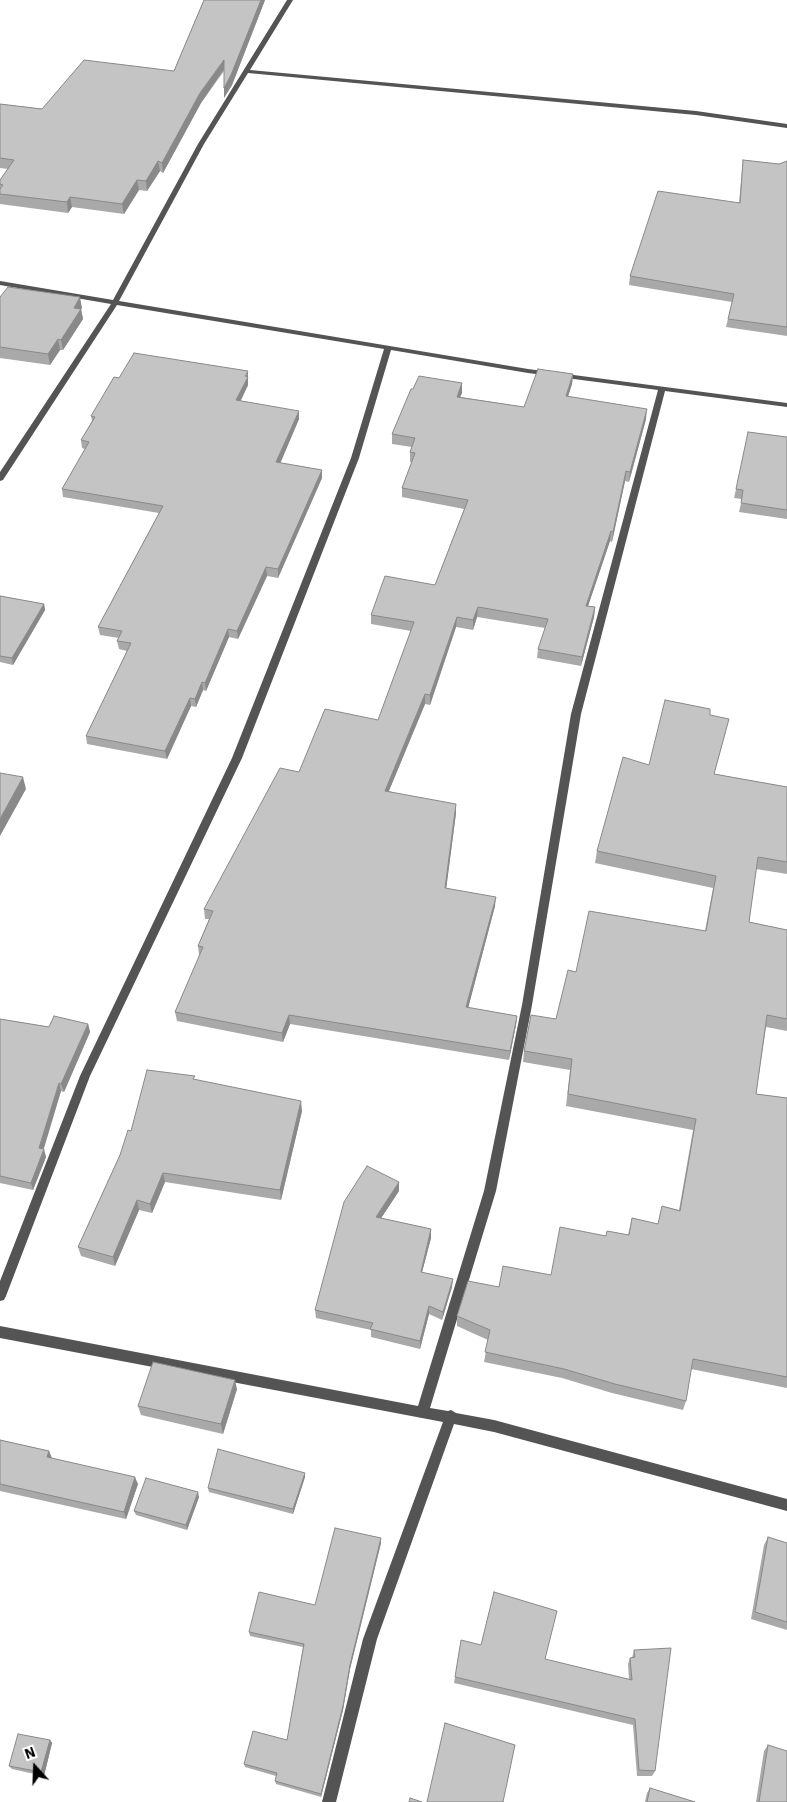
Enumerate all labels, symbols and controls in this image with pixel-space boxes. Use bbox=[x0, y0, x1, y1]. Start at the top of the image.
north arrow bbox=[10, 1742, 60, 1792]
text: N bbox=[22, 1743, 38, 1763]

